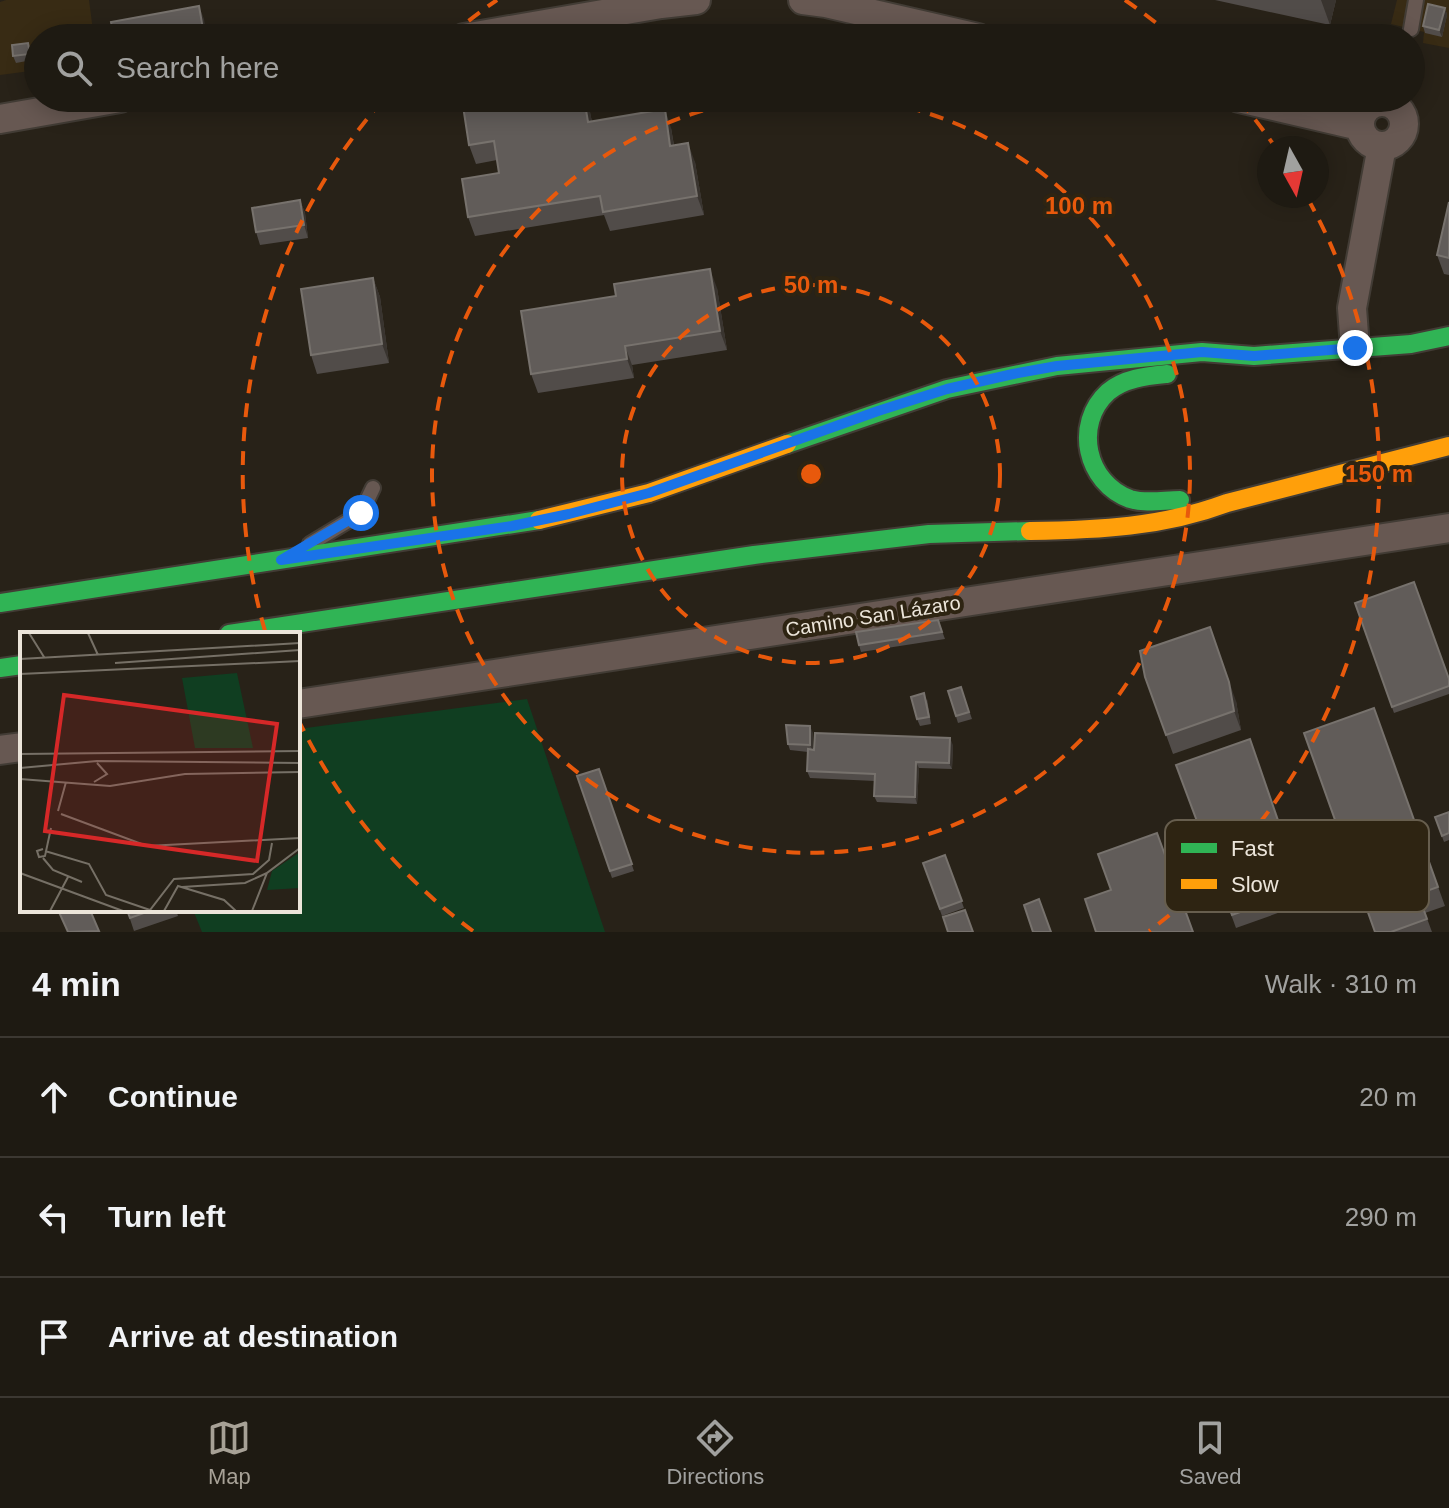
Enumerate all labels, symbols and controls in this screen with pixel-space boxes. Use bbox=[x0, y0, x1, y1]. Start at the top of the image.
search box bbox=[24, 24, 1425, 112]
icon: search bbox=[52, 46, 96, 90]
text: Search here bbox=[116, 51, 279, 84]
north arrow bbox=[1257, 136, 1329, 208]
text: 100 m bbox=[1045, 192, 1113, 219]
text: 50 m bbox=[784, 271, 838, 298]
route end bbox=[1337, 330, 1373, 366]
centre of rings bbox=[797, 460, 825, 488]
text: 150 m bbox=[1345, 460, 1413, 487]
route start bbox=[343, 495, 379, 531]
street label: Camino San Lázaro bbox=[784, 591, 962, 641]
inset map bbox=[20, 632, 300, 912]
legend bbox=[1165, 820, 1429, 912]
text: Fast bbox=[1231, 836, 1274, 861]
text: Slow bbox=[1231, 872, 1279, 897]
text: 4 min bbox=[32, 965, 121, 1003]
text: Walk · 310 m bbox=[1265, 969, 1417, 999]
icon: ahead bbox=[32, 1075, 76, 1119]
text: Continue bbox=[108, 1080, 238, 1113]
text: 20 m bbox=[1359, 1082, 1417, 1112]
icon: left bbox=[32, 1195, 76, 1239]
text: Turn left bbox=[108, 1200, 226, 1233]
text: 290 m bbox=[1345, 1202, 1417, 1232]
icon: arrive bbox=[32, 1315, 76, 1359]
text: Arrive at destination bbox=[108, 1320, 398, 1353]
tab: Map bbox=[207, 1416, 251, 1490]
tab: Directions bbox=[666, 1416, 764, 1490]
tab: Saved bbox=[1179, 1416, 1242, 1490]

